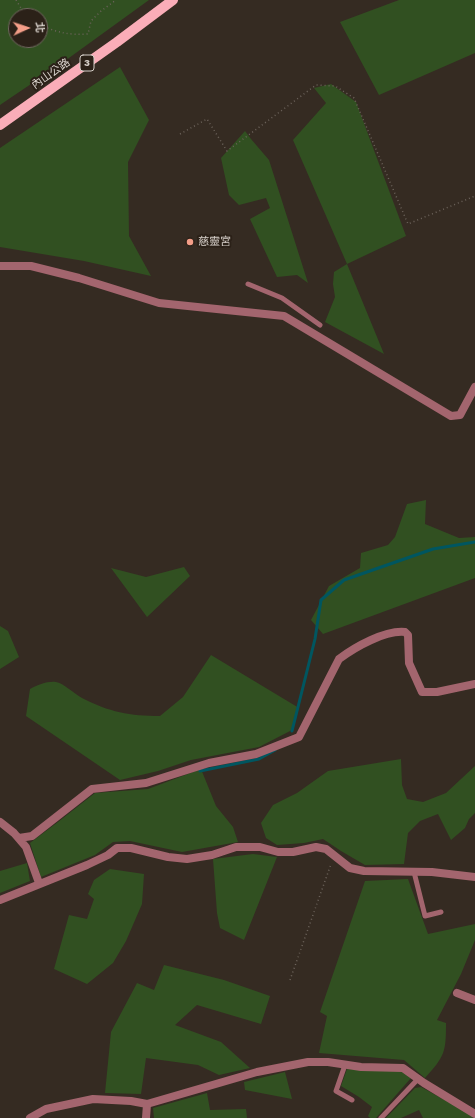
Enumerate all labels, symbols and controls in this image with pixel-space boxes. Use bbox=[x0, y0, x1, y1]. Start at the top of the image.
north arrow bbox=[8, 8, 48, 48]
text: 北 bbox=[33, 22, 46, 33]
road number: 3 bbox=[80, 55, 94, 71]
street label: 內山公路 bbox=[29, 56, 73, 92]
place label: 慈靈宮 bbox=[198, 235, 231, 249]
marker: 慈靈宮 bbox=[185, 237, 195, 247]

